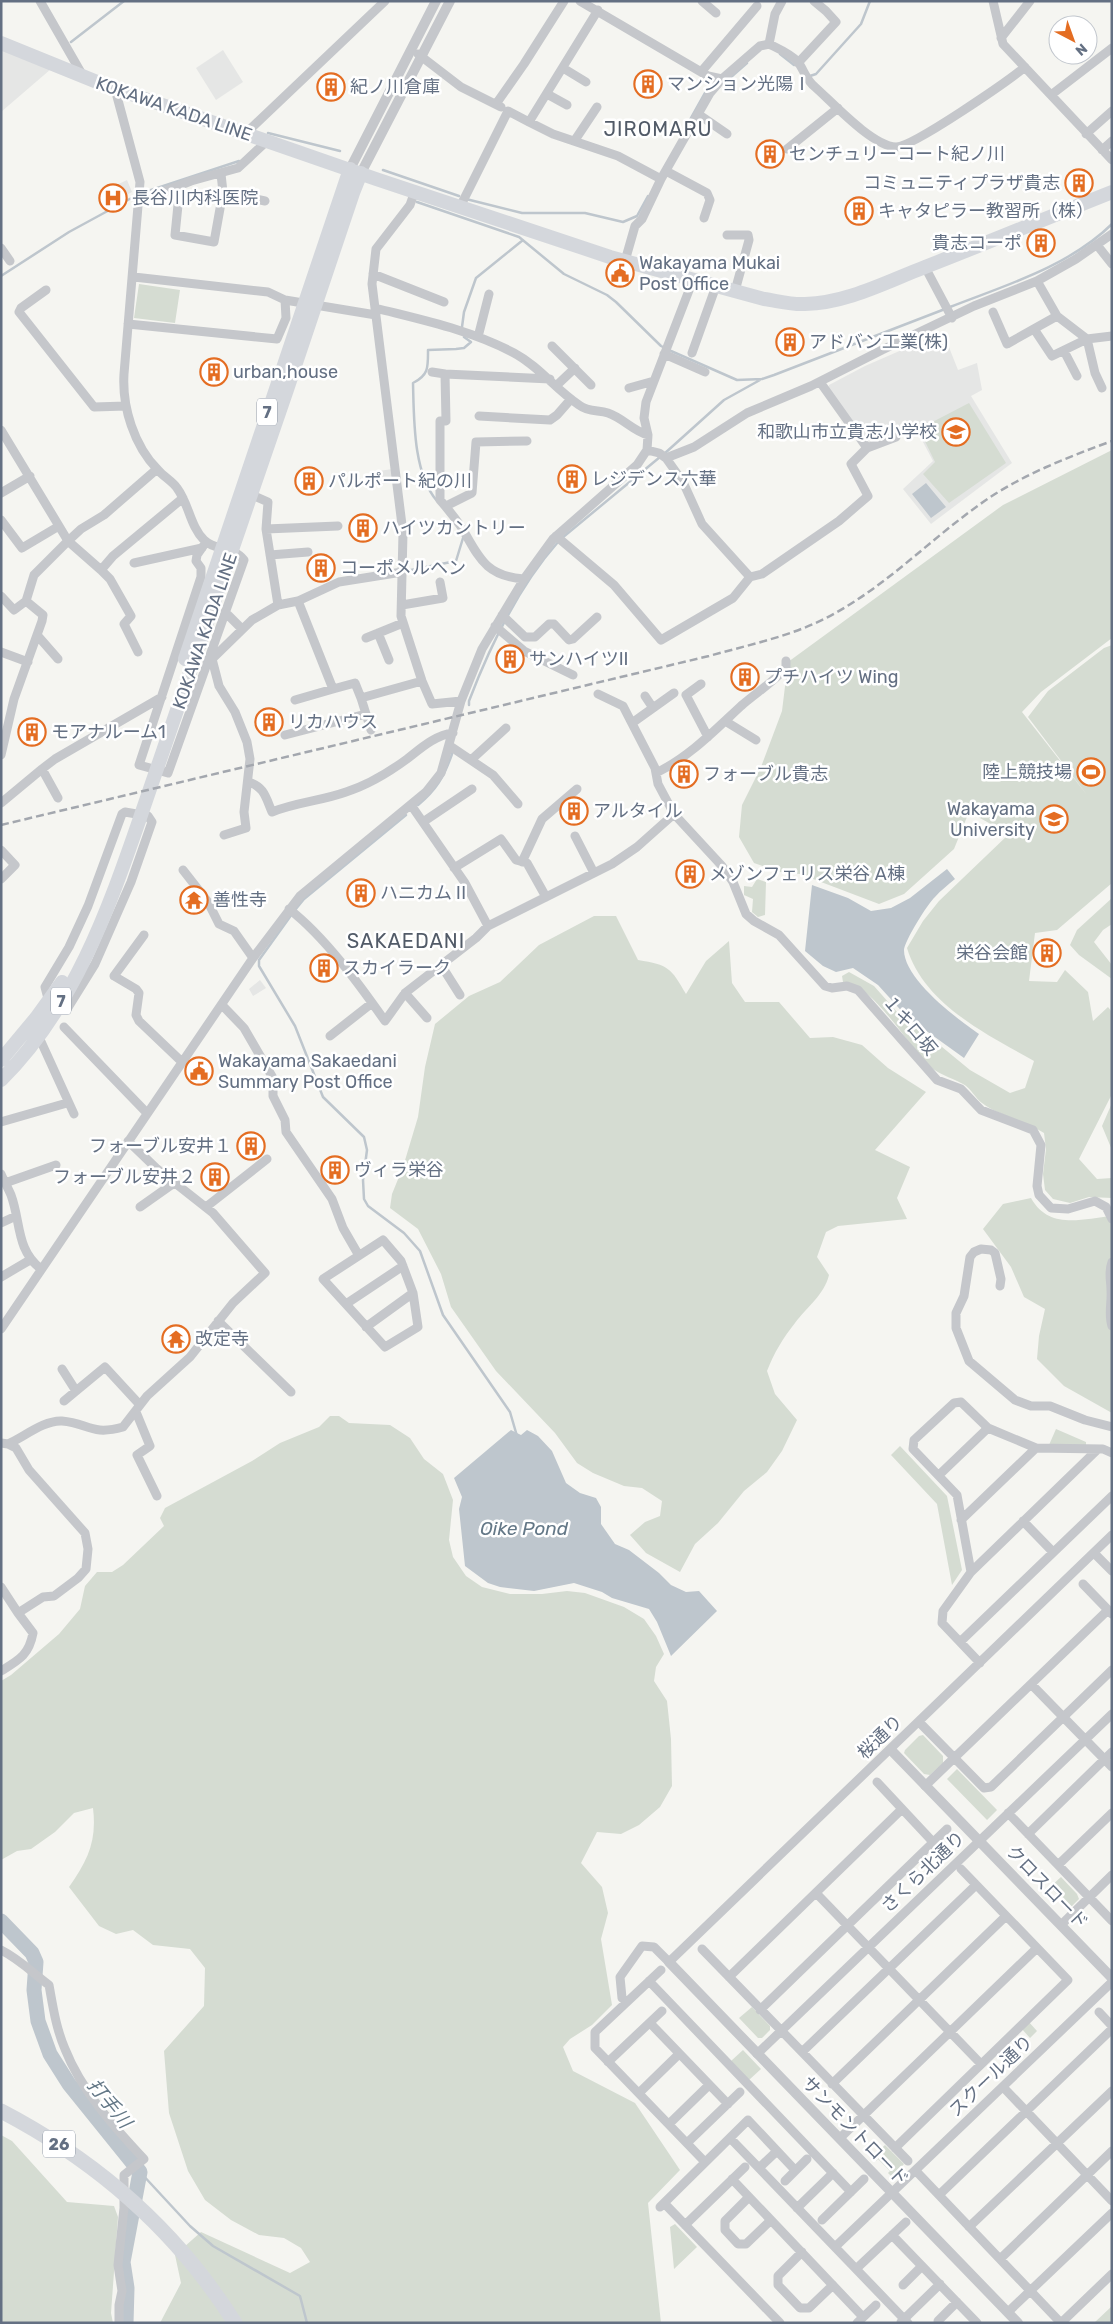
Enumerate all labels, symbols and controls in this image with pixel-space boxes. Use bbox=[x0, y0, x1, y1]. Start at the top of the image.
north arrow bbox=[1048, 15, 1098, 65]
text: N bbox=[1072, 40, 1091, 59]
building icon: マンション光陽Ⅰ bbox=[633, 69, 663, 99]
street label: KOKAWA KADA LINE bbox=[93, 72, 255, 146]
building icon: 紀ノ川倉庫 bbox=[316, 72, 346, 102]
place label: マンション光陽Ⅰ bbox=[667, 73, 811, 95]
place label: 紀ノ川倉庫 bbox=[350, 76, 440, 98]
district label: JIROMARU bbox=[603, 117, 713, 141]
building icon: センチュリーコート紀ノ川 bbox=[755, 139, 785, 169]
place label: センチュリーコート紀ノ川 bbox=[789, 143, 1005, 165]
building icon: コミュニティプラザ貴志 bbox=[1064, 168, 1094, 198]
place label: コミュニティプラザ貴志 bbox=[863, 172, 1060, 194]
hospital icon: 長谷川内科医院 bbox=[98, 183, 128, 213]
place label: 長谷川内科医院 bbox=[132, 187, 258, 209]
building icon: キャタピラー教習所（株） bbox=[844, 196, 874, 226]
place label: キャタピラー教習所（株） bbox=[878, 200, 1094, 222]
building icon: 貴志コーポ bbox=[1026, 228, 1056, 258]
place label: 貴志コーポ bbox=[932, 232, 1022, 254]
place label: Wakayama Mukai Post Office bbox=[639, 252, 780, 295]
public building icon: Wakayama Mukai Post Office bbox=[605, 258, 635, 288]
building icon: アドバン工業(株) bbox=[775, 327, 805, 357]
place label: アドバン工業(株) bbox=[809, 331, 948, 353]
building icon: urban,house bbox=[199, 357, 229, 387]
place label: urban,house bbox=[233, 361, 338, 383]
road number: 7 bbox=[257, 398, 277, 426]
school or university icon: 和歌山市立貴志小学校 bbox=[941, 417, 971, 447]
place label: 和歌山市立貴志小学校 bbox=[757, 421, 937, 443]
building icon: レジデンス六華 bbox=[557, 464, 587, 494]
building icon: パルポート紀の川 bbox=[294, 466, 324, 496]
place label: レジデンス六華 bbox=[591, 468, 717, 490]
place label: パルポート紀の川 bbox=[328, 470, 472, 492]
building icon: ハイツカントリー bbox=[348, 513, 378, 543]
place label: ハイツカントリー bbox=[382, 517, 526, 539]
street label: KOKAWA KADA LINE bbox=[168, 550, 242, 712]
building icon: コーポメルヘン bbox=[306, 553, 336, 583]
place label: コーポメルヘン bbox=[340, 557, 466, 579]
building icon: サンハイツII bbox=[495, 644, 525, 674]
place label: サンハイツII bbox=[529, 648, 628, 670]
building icon: プチハイツ Wing bbox=[730, 662, 760, 692]
place label: プチハイツ Wing bbox=[764, 666, 898, 688]
building icon: リカハウス bbox=[254, 707, 284, 737]
place label: リカハウス bbox=[288, 711, 378, 733]
building icon: モアナルーム1 bbox=[17, 717, 47, 747]
place label: モアナルーム1 bbox=[51, 721, 166, 743]
sports icon: 陸上競技場 bbox=[1076, 757, 1106, 787]
building icon: フォーブル貴志 bbox=[669, 759, 699, 789]
place label: 陸上競技場 bbox=[982, 761, 1072, 783]
place label: フォーブル貴志 bbox=[703, 763, 828, 785]
building icon: アルタイル bbox=[559, 796, 589, 826]
place label: Wakayama University bbox=[947, 798, 1035, 841]
place label: アルタイル bbox=[593, 800, 683, 822]
school or university icon: Wakayama University bbox=[1039, 804, 1069, 834]
building icon: メゾンフェリス栄谷 A棟 bbox=[675, 859, 705, 889]
place label: メゾンフェリス栄谷 A棟 bbox=[709, 863, 905, 885]
building icon: ハニカムⅡ bbox=[346, 878, 376, 908]
place label: ハニカムⅡ bbox=[380, 882, 470, 904]
temple icon: 善性寺 bbox=[179, 885, 209, 915]
place label: 善性寺 bbox=[213, 889, 267, 911]
district label: SAKAEDANI bbox=[347, 929, 465, 953]
building icon: 栄谷会館 bbox=[1032, 938, 1062, 968]
place label: 栄谷会館 bbox=[956, 942, 1028, 964]
building icon: スカイラーク bbox=[309, 953, 339, 983]
place label: スカイラーク bbox=[343, 957, 451, 979]
road number: 7 bbox=[51, 988, 71, 1014]
street label: １キロ坂 bbox=[878, 990, 942, 1060]
place label: Wakayama Sakaedani Summary Post Office bbox=[218, 1050, 397, 1093]
public building icon: Wakayama Sakaedani Summary Post Office bbox=[184, 1056, 214, 1086]
building icon: フォーブル安井１ bbox=[236, 1131, 266, 1161]
place label: フォーブル安井１ bbox=[89, 1135, 232, 1157]
building icon: ヴィラ栄谷 bbox=[320, 1155, 350, 1185]
place label: ヴィラ栄谷 bbox=[354, 1159, 444, 1181]
building icon: フォーブル安井２ bbox=[200, 1162, 230, 1192]
place label: フォーブル安井２ bbox=[53, 1166, 196, 1188]
temple icon: 改定寺 bbox=[161, 1324, 191, 1354]
place label: 改定寺 bbox=[195, 1328, 249, 1350]
water label: Oike Pond bbox=[480, 1517, 569, 1540]
street label: 桜通り bbox=[853, 1710, 907, 1764]
street label: さくら北通り bbox=[877, 1827, 969, 1917]
street label: クロスロード bbox=[1002, 1841, 1092, 1933]
street label: スクール通り bbox=[945, 2031, 1037, 2121]
street label: サンモントロード bbox=[797, 2072, 913, 2190]
water label: 打手川 bbox=[83, 2074, 138, 2134]
road number: 26 bbox=[43, 2130, 75, 2158]

